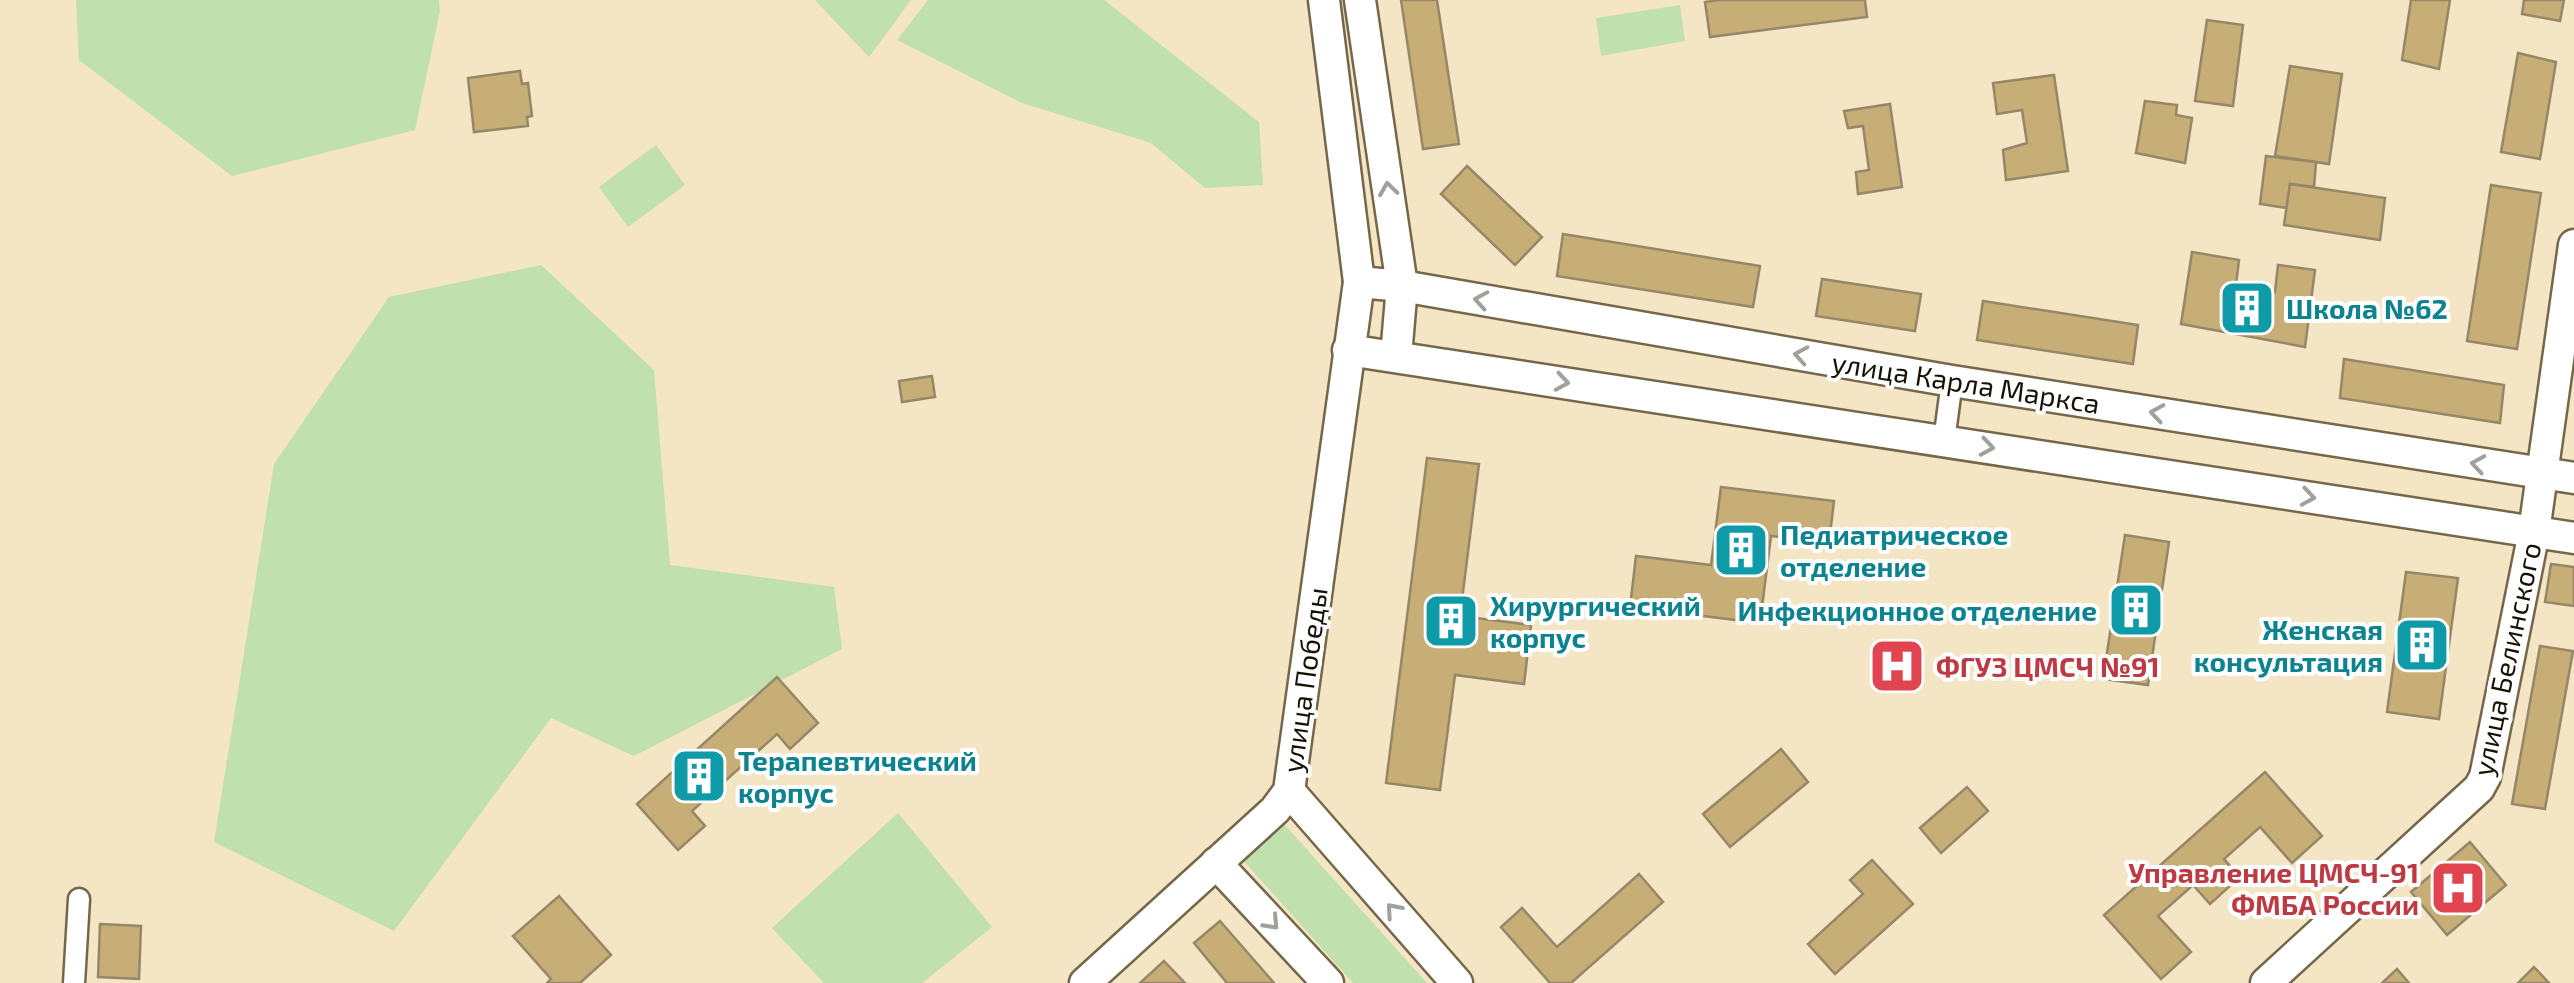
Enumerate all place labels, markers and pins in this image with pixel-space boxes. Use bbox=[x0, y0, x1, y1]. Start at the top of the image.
building icon: Школа №62 bbox=[2217, 278, 2277, 338]
place label: Школа №62 bbox=[2286, 291, 2448, 325]
place label: Педиатрическое отделение bbox=[1780, 517, 2008, 583]
building icon: Педиатрическое отделение bbox=[1711, 520, 1771, 580]
building icon: Инфекционное отделение bbox=[2106, 580, 2166, 640]
place label: Хирургический корпус bbox=[1490, 588, 1701, 654]
building icon: Хирургический корпус bbox=[1421, 591, 1481, 651]
place label: Инфекционное отделение bbox=[1738, 593, 2097, 627]
place label: Женская консультация bbox=[2194, 612, 2383, 678]
building icon: Женская консультация bbox=[2392, 615, 2452, 675]
hospital icon: ФГУЗ ЦМСЧ №91 bbox=[1867, 636, 1927, 696]
place label: ФГУЗ ЦМСЧ №91 bbox=[1936, 649, 2160, 683]
place label: Терапевтический корпус bbox=[738, 743, 977, 809]
building icon: Терапевтический корпус bbox=[669, 746, 729, 806]
place label: Управление ЦМСЧ-91 ФМБА России bbox=[2128, 855, 2419, 921]
hospital icon: Управление ЦМСЧ-91 ФМБА России bbox=[2428, 858, 2488, 918]

